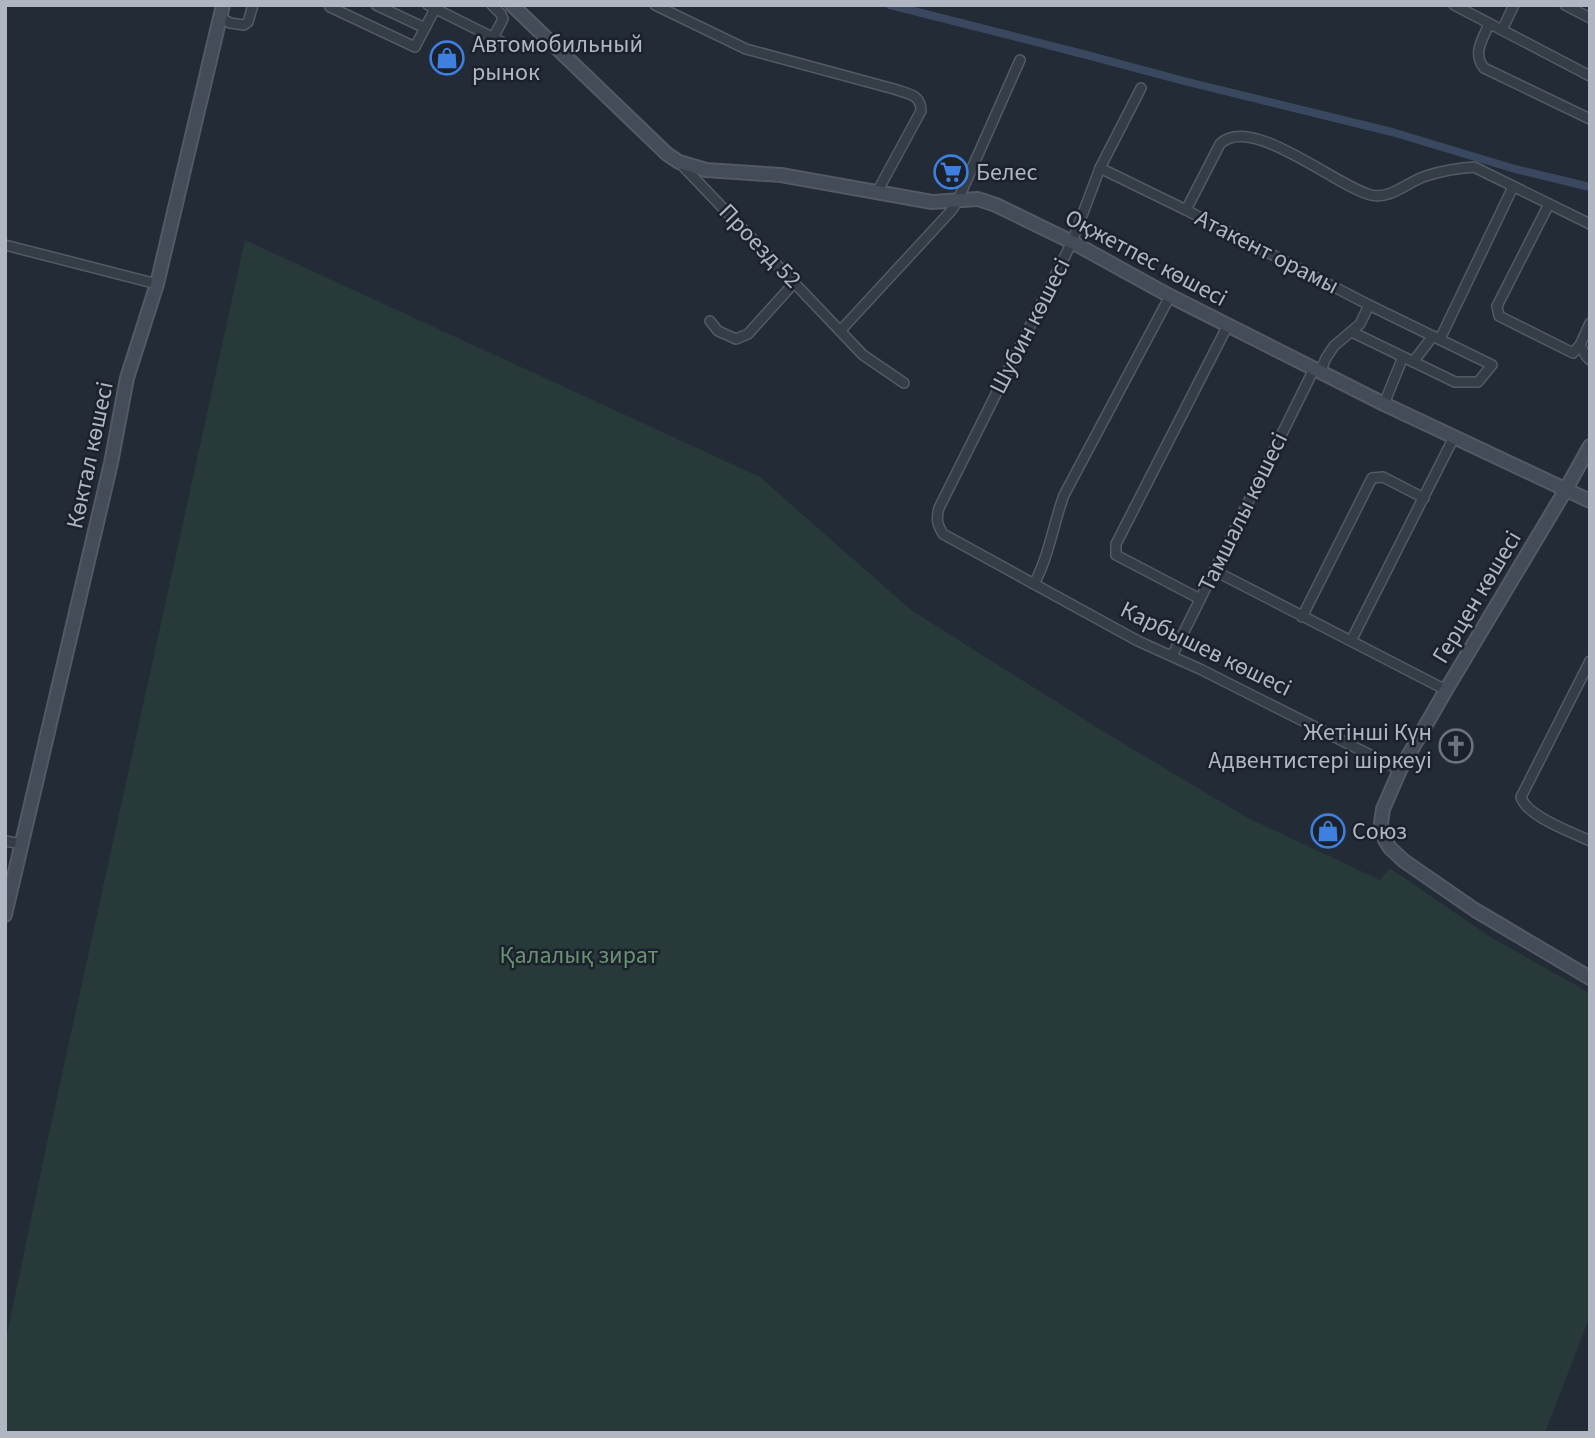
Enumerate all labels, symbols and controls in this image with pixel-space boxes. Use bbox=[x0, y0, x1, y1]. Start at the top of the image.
place label: Автомобильный рынок bbox=[472, 27, 643, 90]
shop icon: Автомобильный рынок bbox=[428, 39, 466, 77]
supermarket icon: Белес bbox=[932, 153, 970, 191]
place label: Белес bbox=[976, 155, 1037, 190]
street label: Проезд 52 bbox=[711, 196, 809, 296]
street label: Оқжетпес көшесі bbox=[1058, 200, 1234, 316]
street label: Атакент орамы bbox=[1189, 201, 1345, 303]
street label: Шубин көшесі bbox=[981, 252, 1079, 400]
street label: Көктал көшесі bbox=[57, 378, 123, 532]
street label: Тамшалы көшесі bbox=[1189, 426, 1297, 598]
street label: Герцен көшесі bbox=[1424, 524, 1530, 670]
street label: Карбышев көшесі bbox=[1114, 592, 1298, 706]
place label: Жетінші Күн Адвентистері шіркеуі bbox=[1208, 715, 1432, 778]
church icon: Жетінші Күн Адвентистері шіркеуі bbox=[1437, 727, 1475, 765]
shop icon: Союз bbox=[1309, 812, 1347, 850]
place label: Союз bbox=[1352, 814, 1407, 849]
park label: Қалалық зират bbox=[500, 938, 658, 973]

